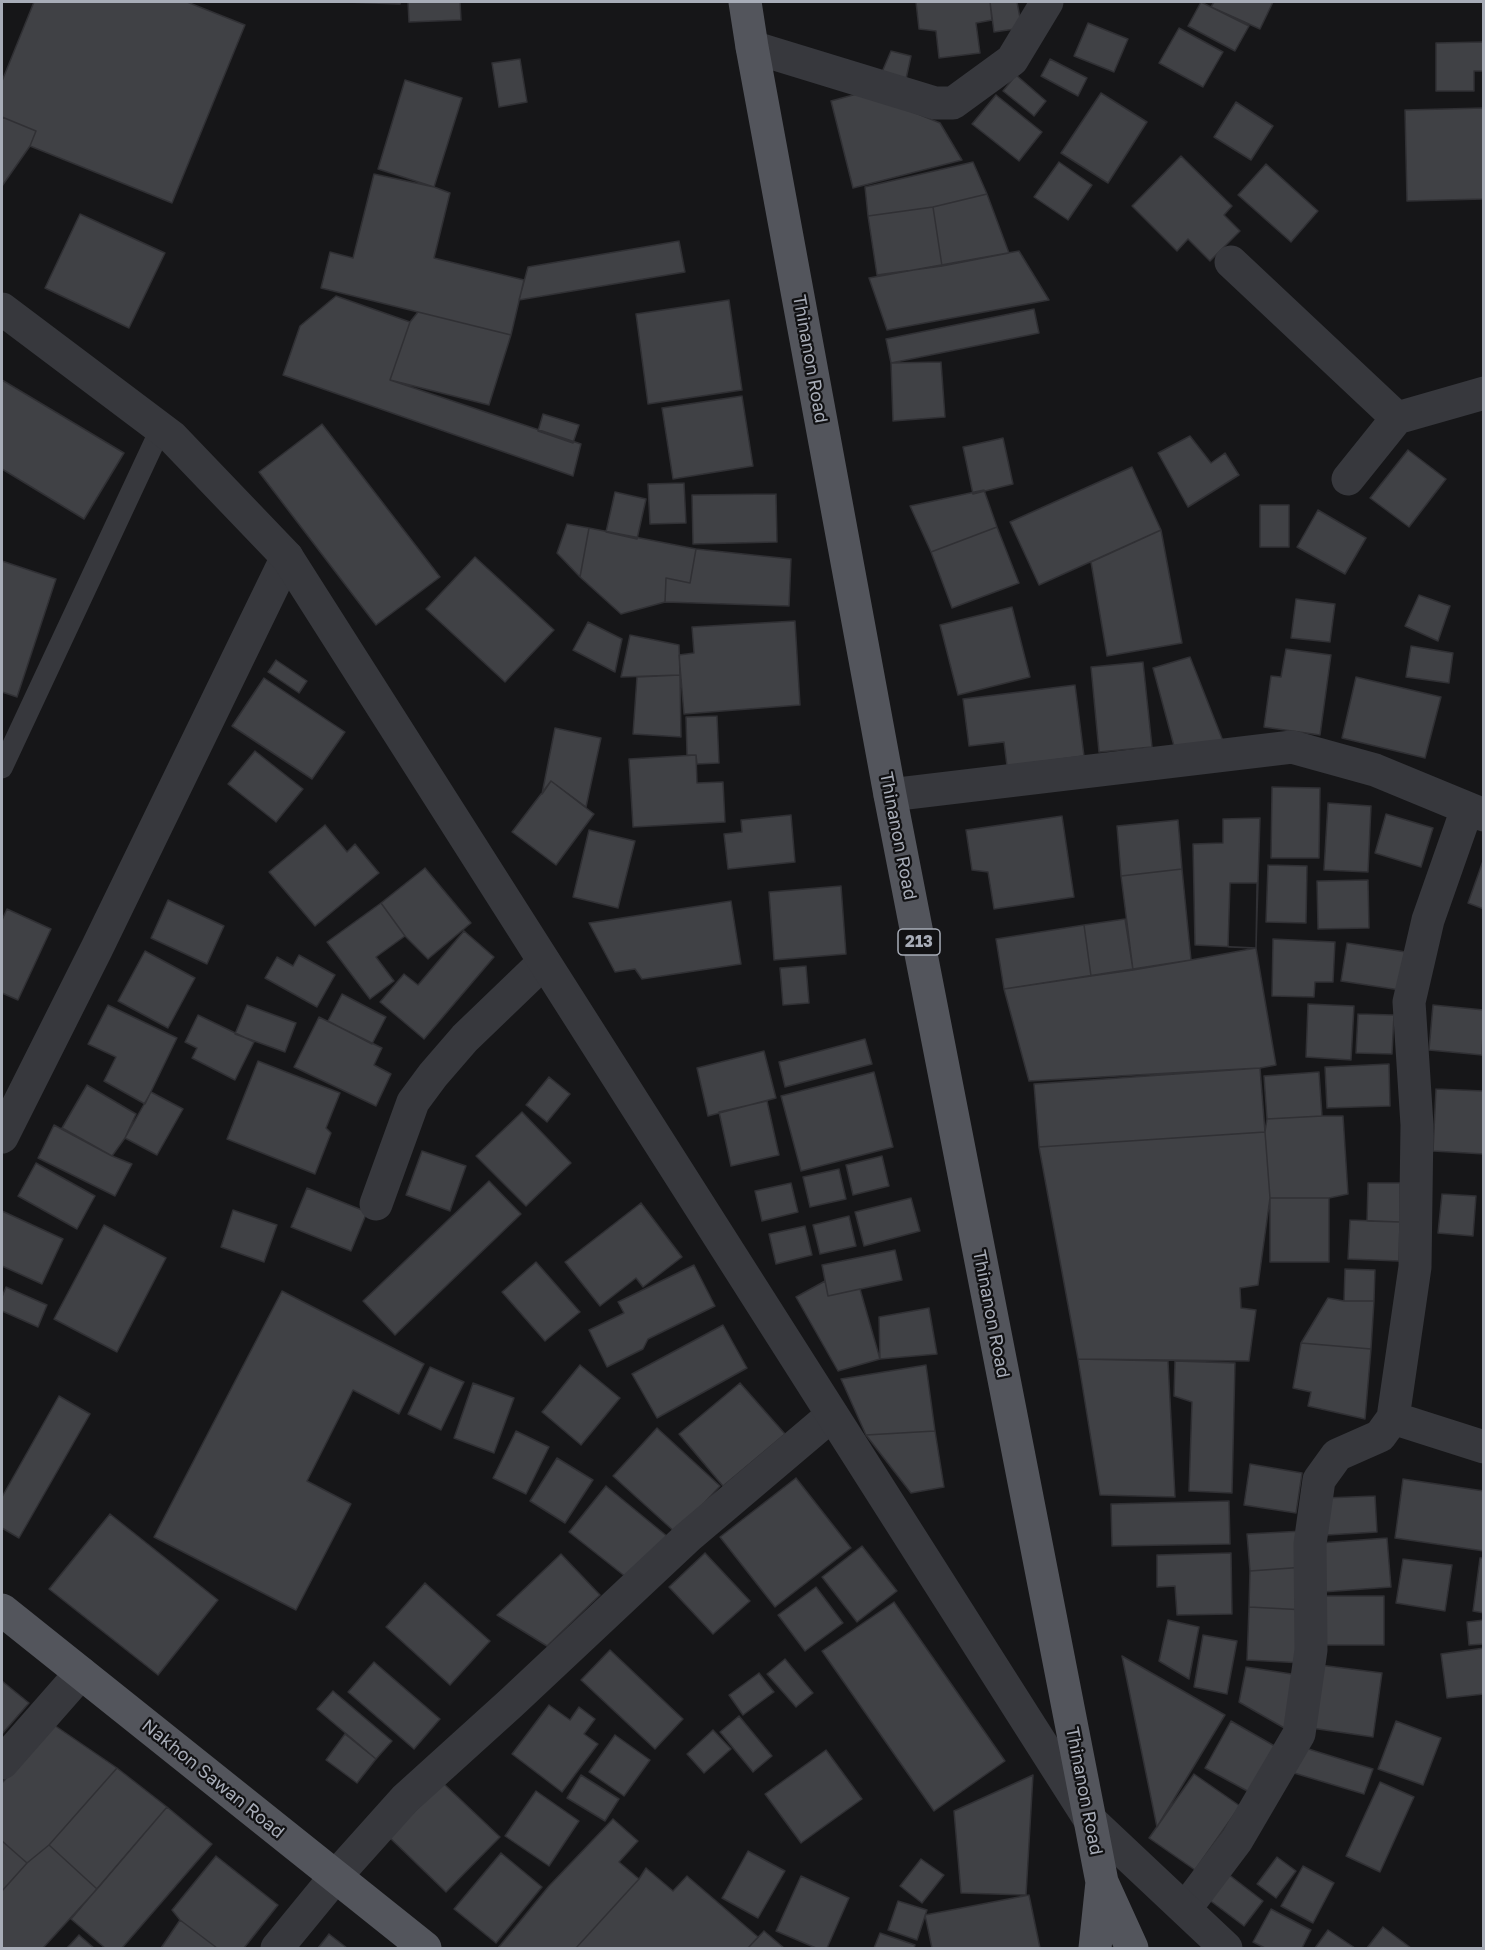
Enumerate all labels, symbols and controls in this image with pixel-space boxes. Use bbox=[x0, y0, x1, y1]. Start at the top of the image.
street label: Thinanon Road bbox=[788, 293, 832, 425]
street label: Thinanon Road bbox=[875, 770, 921, 902]
road number: 213 bbox=[898, 929, 940, 955]
street label: Thinanon Road bbox=[968, 1248, 1014, 1380]
street label: Nakhon Sawan Road bbox=[137, 1715, 289, 1843]
street label: Thinanon Road bbox=[1061, 1725, 1107, 1857]

